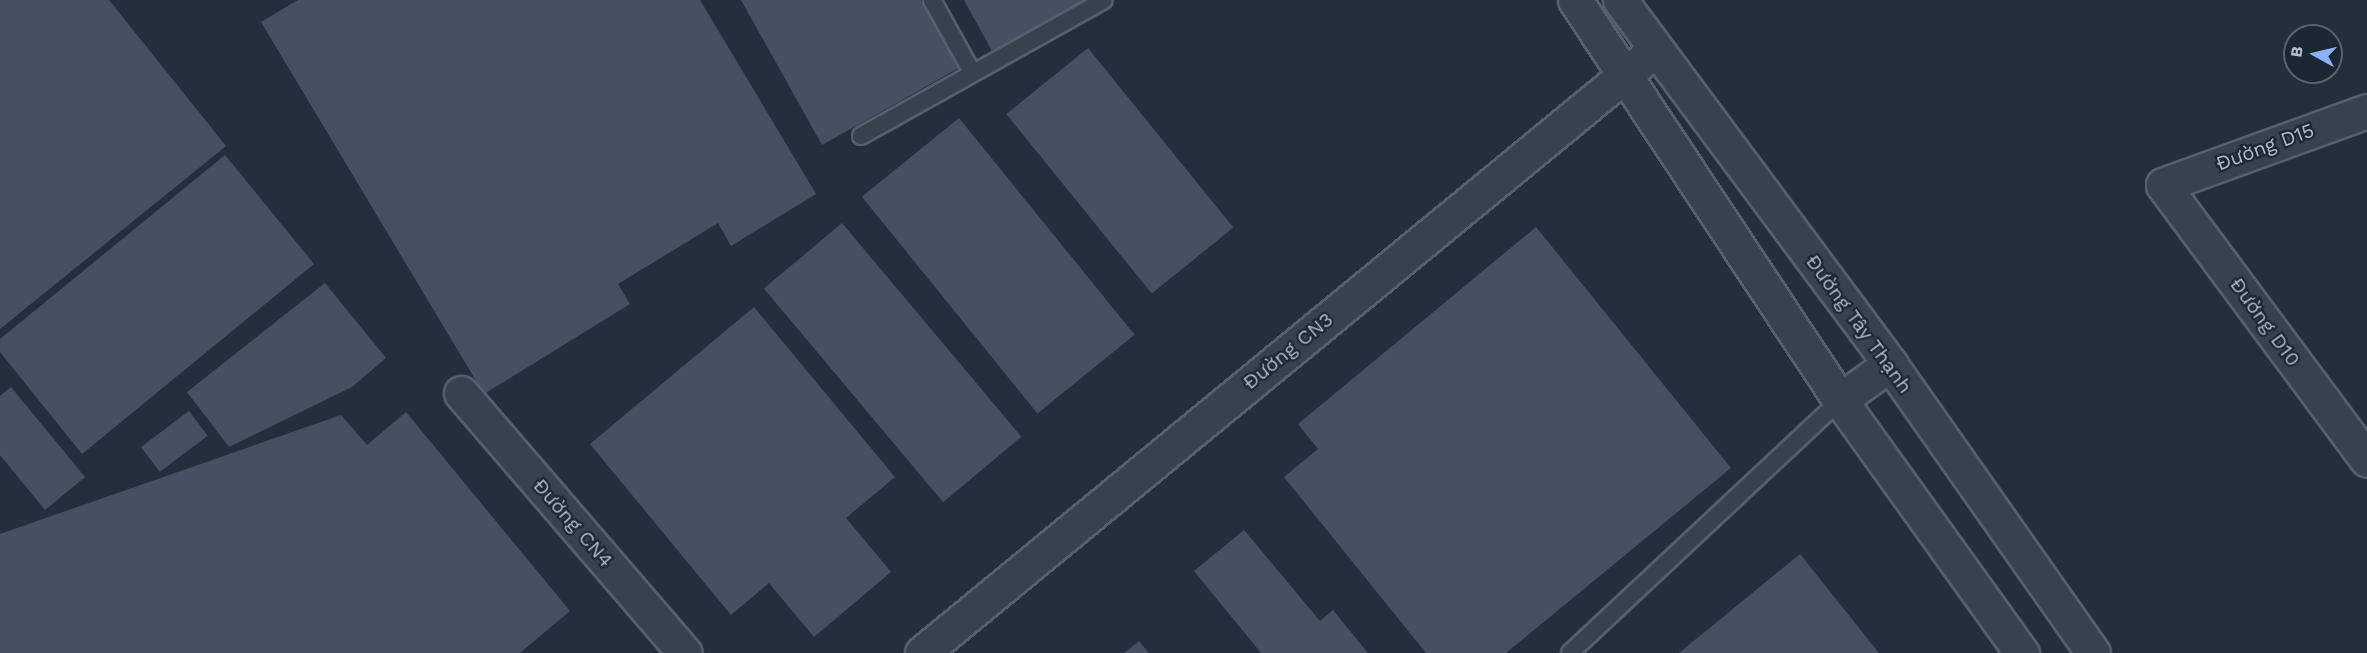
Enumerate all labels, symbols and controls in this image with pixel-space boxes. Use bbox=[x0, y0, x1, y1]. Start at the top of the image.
north arrow bbox=[2283, 24, 2343, 84]
text: B bbox=[2286, 45, 2307, 58]
street label: Đường D15 bbox=[2213, 118, 2317, 176]
street label: Đường Tây Thạnh bbox=[1800, 249, 1918, 399]
street label: Đường D10 bbox=[2225, 273, 2305, 371]
street label: Đường CN3 bbox=[1238, 307, 1338, 395]
street label: Đường CN4 bbox=[528, 474, 618, 572]

